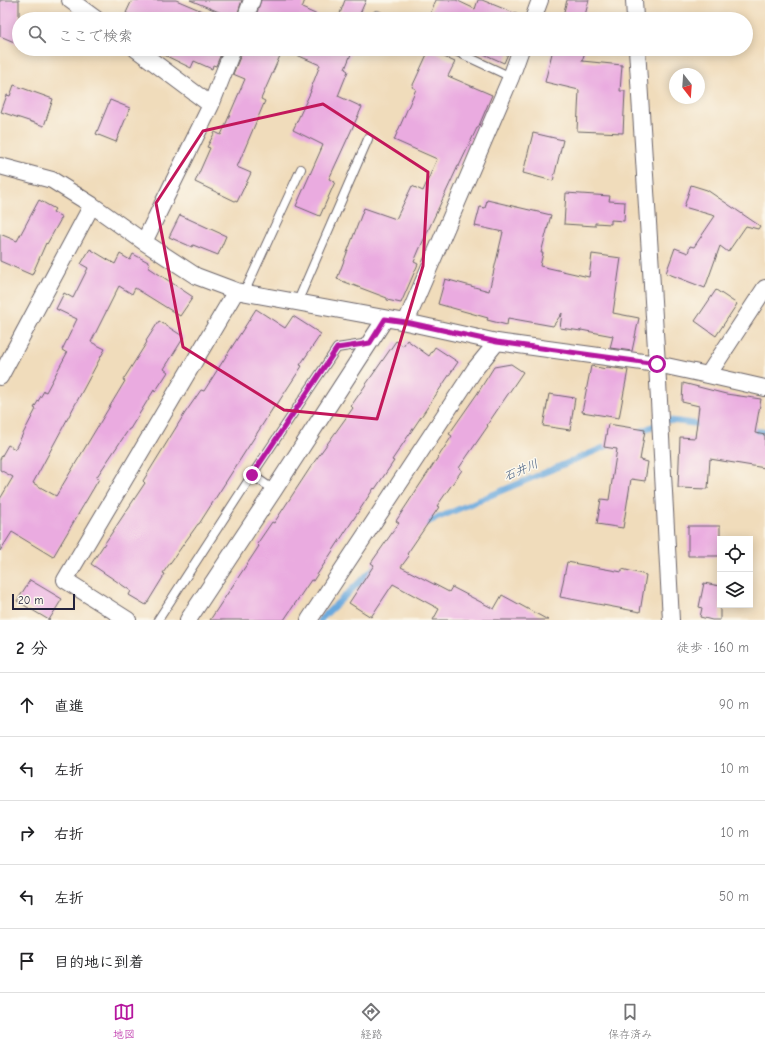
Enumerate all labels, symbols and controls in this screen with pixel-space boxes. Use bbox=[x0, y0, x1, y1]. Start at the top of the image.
search box bbox=[12, 12, 753, 56]
icon: search bbox=[26, 23, 48, 45]
text: ここで検索 bbox=[58, 27, 133, 45]
north arrow bbox=[669, 68, 705, 104]
route start bbox=[648, 355, 666, 373]
water label: 石井川 bbox=[502, 457, 540, 483]
route end bbox=[243, 466, 261, 484]
map controls bbox=[717, 536, 753, 608]
button: locate bbox=[717, 536, 753, 572]
button: layers bbox=[717, 572, 753, 608]
scale bar bbox=[12, 592, 75, 611]
text: 20 m bbox=[18, 594, 43, 607]
text: 2 分 bbox=[16, 639, 48, 658]
text: 徒歩 · 160 m bbox=[677, 640, 749, 655]
icon: ahead bbox=[16, 694, 38, 716]
text: 直進 bbox=[54, 697, 84, 715]
text: 90 m bbox=[719, 697, 749, 712]
icon: left bbox=[16, 758, 38, 780]
text: 左折 bbox=[54, 761, 84, 779]
text: 10 m bbox=[721, 761, 749, 776]
icon: right bbox=[16, 822, 38, 844]
text: 右折 bbox=[54, 825, 84, 843]
text: 10 m bbox=[721, 825, 749, 840]
icon: left bbox=[16, 886, 38, 908]
text: 左折 bbox=[54, 889, 84, 907]
text: 50 m bbox=[719, 889, 749, 904]
icon: arrive bbox=[16, 950, 38, 972]
text: 目的地に到着 bbox=[54, 953, 144, 971]
tab: 地図 bbox=[113, 1001, 135, 1041]
tab: 経路 bbox=[360, 1001, 382, 1041]
tab: 保存済み bbox=[608, 1001, 652, 1041]

